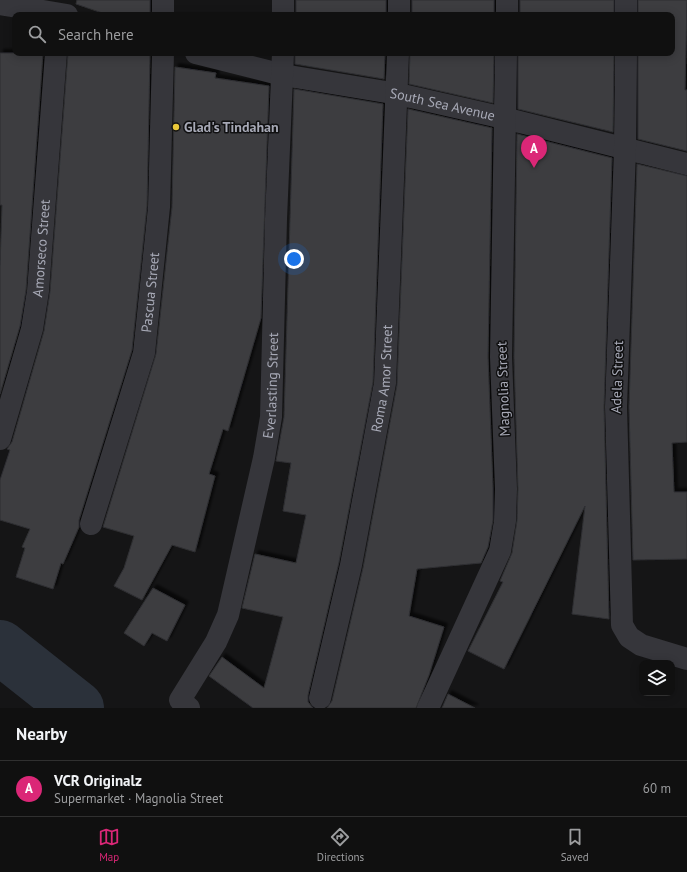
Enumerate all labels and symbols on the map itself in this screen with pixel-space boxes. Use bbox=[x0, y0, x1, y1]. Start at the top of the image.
street label: South Sea Avenue bbox=[389, 84, 497, 125]
place label: Glad's Tindahan bbox=[184, 118, 279, 136]
marker: Glad's Tindahan bbox=[171, 122, 181, 132]
pin: A bbox=[521, 135, 547, 168]
street label: Amorseco Street bbox=[28, 198, 54, 298]
your location bbox=[284, 249, 304, 269]
street label: Pascua Street bbox=[137, 251, 163, 333]
street label: Roma Amor Street bbox=[367, 324, 396, 434]
street label: Everlasting Street bbox=[258, 332, 282, 440]
street label: Adela Street bbox=[607, 340, 627, 414]
street label: Magnolia Street bbox=[492, 341, 514, 437]

